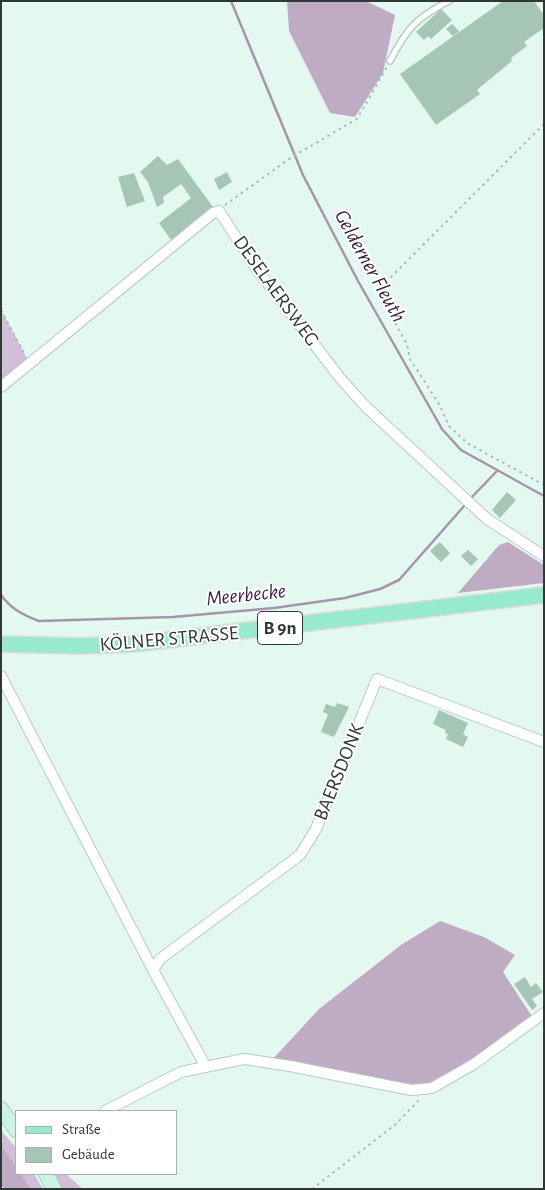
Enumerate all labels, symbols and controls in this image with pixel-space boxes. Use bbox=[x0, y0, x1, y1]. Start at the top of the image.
water label: Gelderner Fleuth bbox=[329, 205, 411, 327]
street label: DESELAERSWEG bbox=[228, 231, 324, 351]
water label: Meerbecke bbox=[205, 578, 287, 612]
road number: B 9n bbox=[258, 612, 302, 644]
street label: KÖLNER STRASSE bbox=[99, 621, 239, 657]
street label: BAERSDONK bbox=[309, 720, 369, 824]
legend bbox=[15, 1110, 178, 1175]
text: Straße bbox=[62, 1122, 101, 1137]
text: Gebäude bbox=[62, 1147, 115, 1162]

